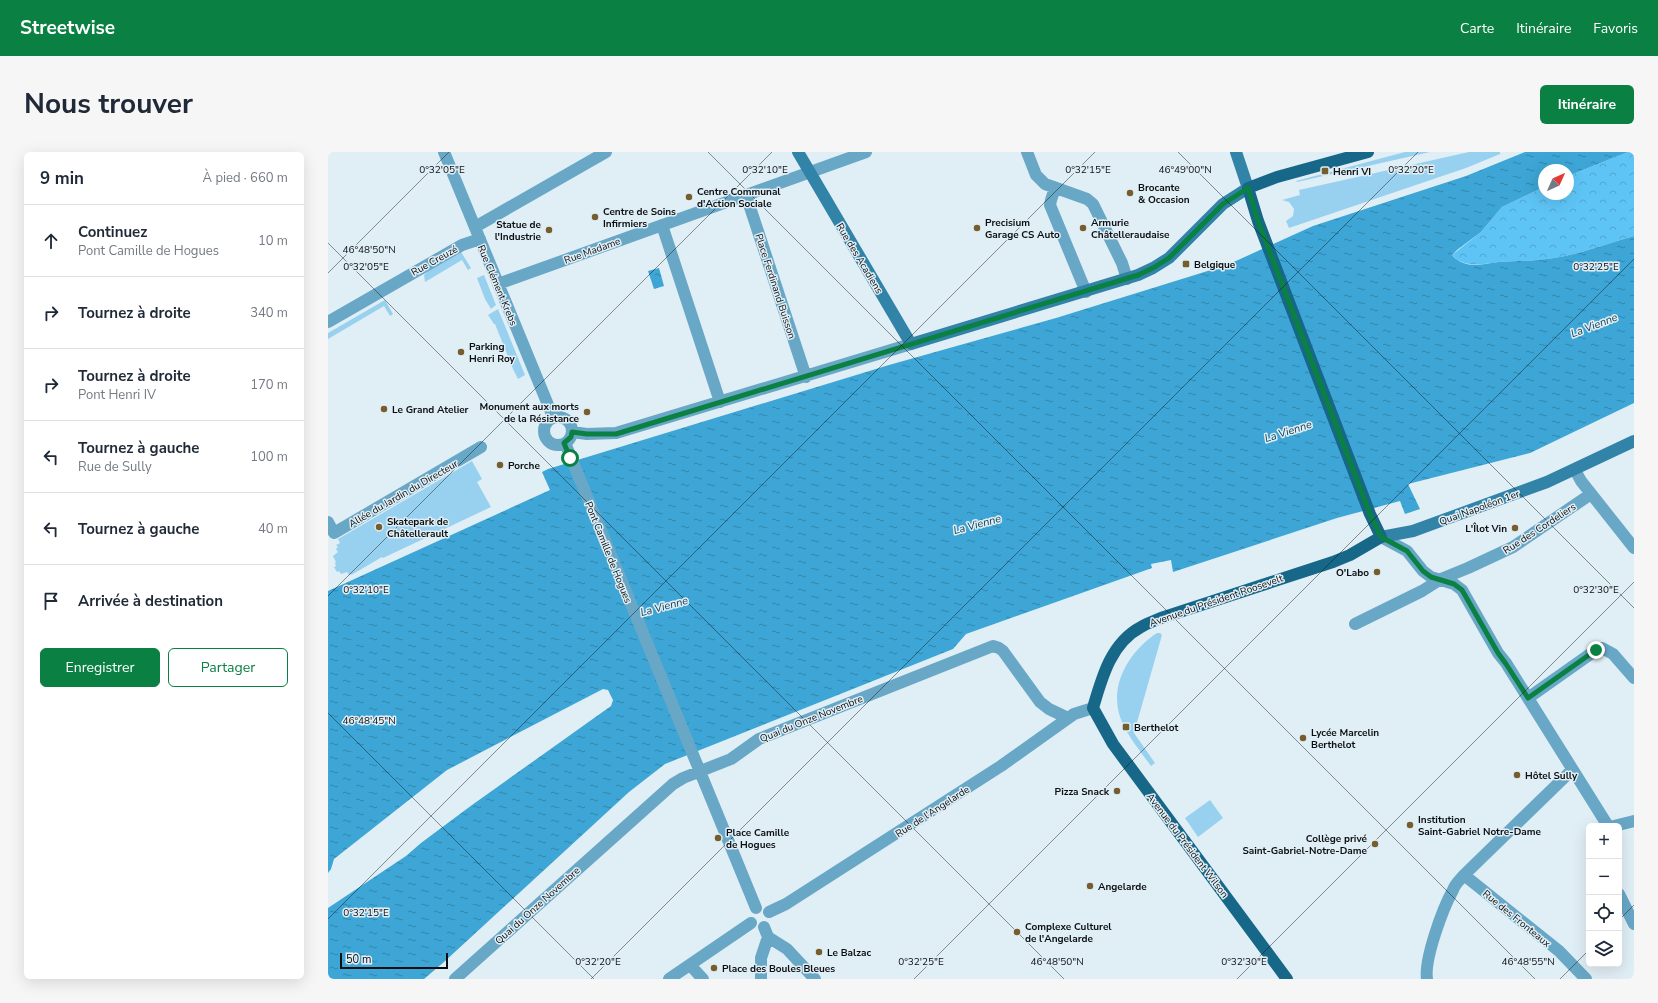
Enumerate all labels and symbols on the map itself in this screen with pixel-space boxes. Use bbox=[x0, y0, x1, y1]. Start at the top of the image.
text: 0°32'05"E bbox=[419, 163, 465, 177]
text: 0°32'10"E bbox=[742, 163, 788, 177]
text: 0°32'15"E bbox=[1065, 163, 1111, 177]
text: 46°49'00"N bbox=[1158, 163, 1212, 177]
text: 0°32'20"E bbox=[1388, 163, 1434, 177]
north arrow bbox=[1538, 164, 1574, 200]
place label: Henri VI bbox=[1333, 165, 1371, 179]
marker: Henri VI bbox=[1320, 166, 1330, 176]
place label: Brocante & Occasion bbox=[1138, 181, 1190, 207]
place label: Centre Communal d'Action Sociale bbox=[697, 185, 781, 211]
marker: Brocante & Occasion bbox=[1125, 188, 1135, 198]
marker: Centre Communal d'Action Sociale bbox=[684, 192, 694, 202]
place label: Centre de Soins Infirmiers bbox=[603, 205, 676, 231]
marker: Centre de Soins Infirmiers bbox=[590, 212, 600, 222]
place label: Precisium Garage CS Auto bbox=[985, 216, 1060, 242]
place label: Armurie Châtelleraudaise bbox=[1091, 216, 1170, 242]
place label: Statue de l'Industrie bbox=[495, 218, 542, 244]
street label: Rue des Acadiens bbox=[833, 221, 886, 296]
marker: Precisium Garage CS Auto bbox=[972, 223, 982, 233]
marker: Armurie Châtelleraudaise bbox=[1078, 223, 1088, 233]
marker: Statue de l'Industrie bbox=[544, 225, 554, 235]
street label: Place Ferdinand Buisson bbox=[751, 232, 799, 341]
street label: Rue Madame bbox=[562, 234, 622, 268]
street label: Rue Creuzé bbox=[409, 242, 460, 279]
text: 46°48'50"N bbox=[342, 243, 396, 257]
street label: Rue Clément Krebs bbox=[474, 243, 520, 328]
place label: Belgique bbox=[1194, 258, 1236, 272]
marker: Belgique bbox=[1181, 259, 1191, 269]
text: 0°32'05"E bbox=[343, 260, 389, 274]
text: 0°32'25"E bbox=[1573, 260, 1619, 274]
water label: La Vienne bbox=[1569, 310, 1620, 341]
place label: Parking Henri Roy bbox=[469, 340, 516, 366]
marker: Parking Henri Roy bbox=[456, 347, 466, 357]
place label: Monument aux morts de la Résistance bbox=[479, 400, 580, 426]
place label: Le Grand Atelier bbox=[392, 403, 469, 417]
marker: Le Grand Atelier bbox=[379, 404, 389, 414]
marker: Monument aux morts de la Résistance bbox=[582, 407, 592, 417]
water label: La Vienne bbox=[1263, 417, 1314, 446]
route start bbox=[561, 449, 579, 467]
street label: Allée du Jardin du Directeur bbox=[346, 457, 461, 531]
place label: Porche bbox=[508, 459, 540, 473]
marker: Porche bbox=[495, 460, 505, 470]
street label: Quai Napoléon 1er bbox=[1437, 487, 1522, 529]
street label: Pont Camille de Hogues bbox=[581, 499, 635, 605]
street label: Rue des Cordeliers bbox=[1500, 500, 1579, 558]
water label: La Vienne bbox=[952, 511, 1003, 538]
place label: Skatepark de Châtellerault bbox=[387, 515, 449, 541]
marker: Skatepark de Châtellerault bbox=[374, 522, 384, 532]
place label: L'Îlot Vin bbox=[1465, 522, 1507, 536]
marker: L'Îlot Vin bbox=[1510, 523, 1520, 533]
place label: O'Labo bbox=[1336, 566, 1369, 580]
marker: O'Labo bbox=[1372, 567, 1382, 577]
street label: Avenue du Président Roosevelt bbox=[1148, 571, 1285, 630]
text: 0°32'10"E bbox=[343, 583, 389, 597]
text: 0°32'30"E bbox=[1573, 583, 1619, 597]
water label: La Vienne bbox=[639, 593, 690, 620]
route end bbox=[1587, 641, 1605, 659]
street label: Quai du Onze Novembre bbox=[758, 692, 865, 746]
text: 46°48'45"N bbox=[342, 714, 396, 728]
place label: Berthelot bbox=[1134, 721, 1178, 735]
marker: Berthelot bbox=[1121, 722, 1131, 732]
place label: Lycée Marcelin Berthelot bbox=[1311, 726, 1379, 752]
marker: Lycée Marcelin Berthelot bbox=[1298, 733, 1308, 743]
place label: Hôtel Sully bbox=[1525, 769, 1578, 783]
marker: Hôtel Sully bbox=[1512, 770, 1522, 780]
street label: Rue de l'Angelarde bbox=[893, 783, 972, 841]
place label: Pizza Snack bbox=[1055, 785, 1110, 799]
marker: Pizza Snack bbox=[1112, 786, 1122, 796]
street label: Avenue du Président Wilson bbox=[1143, 790, 1231, 901]
place label: Institution Saint-Gabriel Notre-Dame bbox=[1418, 813, 1542, 839]
marker: Institution Saint-Gabriel Notre-Dame bbox=[1405, 820, 1415, 830]
place label: Place Camille de Hogues bbox=[726, 826, 790, 852]
place label: Collège privé Saint-Gabriel-Notre-Dame bbox=[1242, 832, 1368, 858]
marker: Place Camille de Hogues bbox=[713, 833, 723, 843]
marker: Collège privé Saint-Gabriel-Notre-Dame bbox=[1370, 839, 1380, 849]
street label: Quai du Onze Novembre bbox=[492, 864, 583, 948]
place label: Angelarde bbox=[1098, 880, 1147, 894]
marker: Angelarde bbox=[1085, 881, 1095, 891]
street label: Rue des Fronteaux bbox=[1479, 887, 1554, 951]
text: 0°32'15"E bbox=[343, 906, 389, 920]
place label: Complexe Culturel de l'Angelarde bbox=[1025, 920, 1112, 946]
marker: Complexe Culturel de l'Angelarde bbox=[1012, 927, 1022, 937]
place label: Le Balzac bbox=[827, 946, 871, 960]
marker: Le Balzac bbox=[814, 947, 824, 957]
scale bar bbox=[340, 951, 448, 970]
text: 0°32'20"E bbox=[575, 955, 621, 969]
text: 0°32'25"E bbox=[898, 955, 944, 969]
text: 46°48'50"N bbox=[1030, 955, 1084, 969]
text: 0°32'30"E bbox=[1221, 955, 1267, 969]
text: 46°48'55"N bbox=[1501, 955, 1555, 969]
place label: Place des Boules Bleues bbox=[722, 962, 835, 976]
marker: Place des Boules Bleues bbox=[709, 963, 719, 973]

